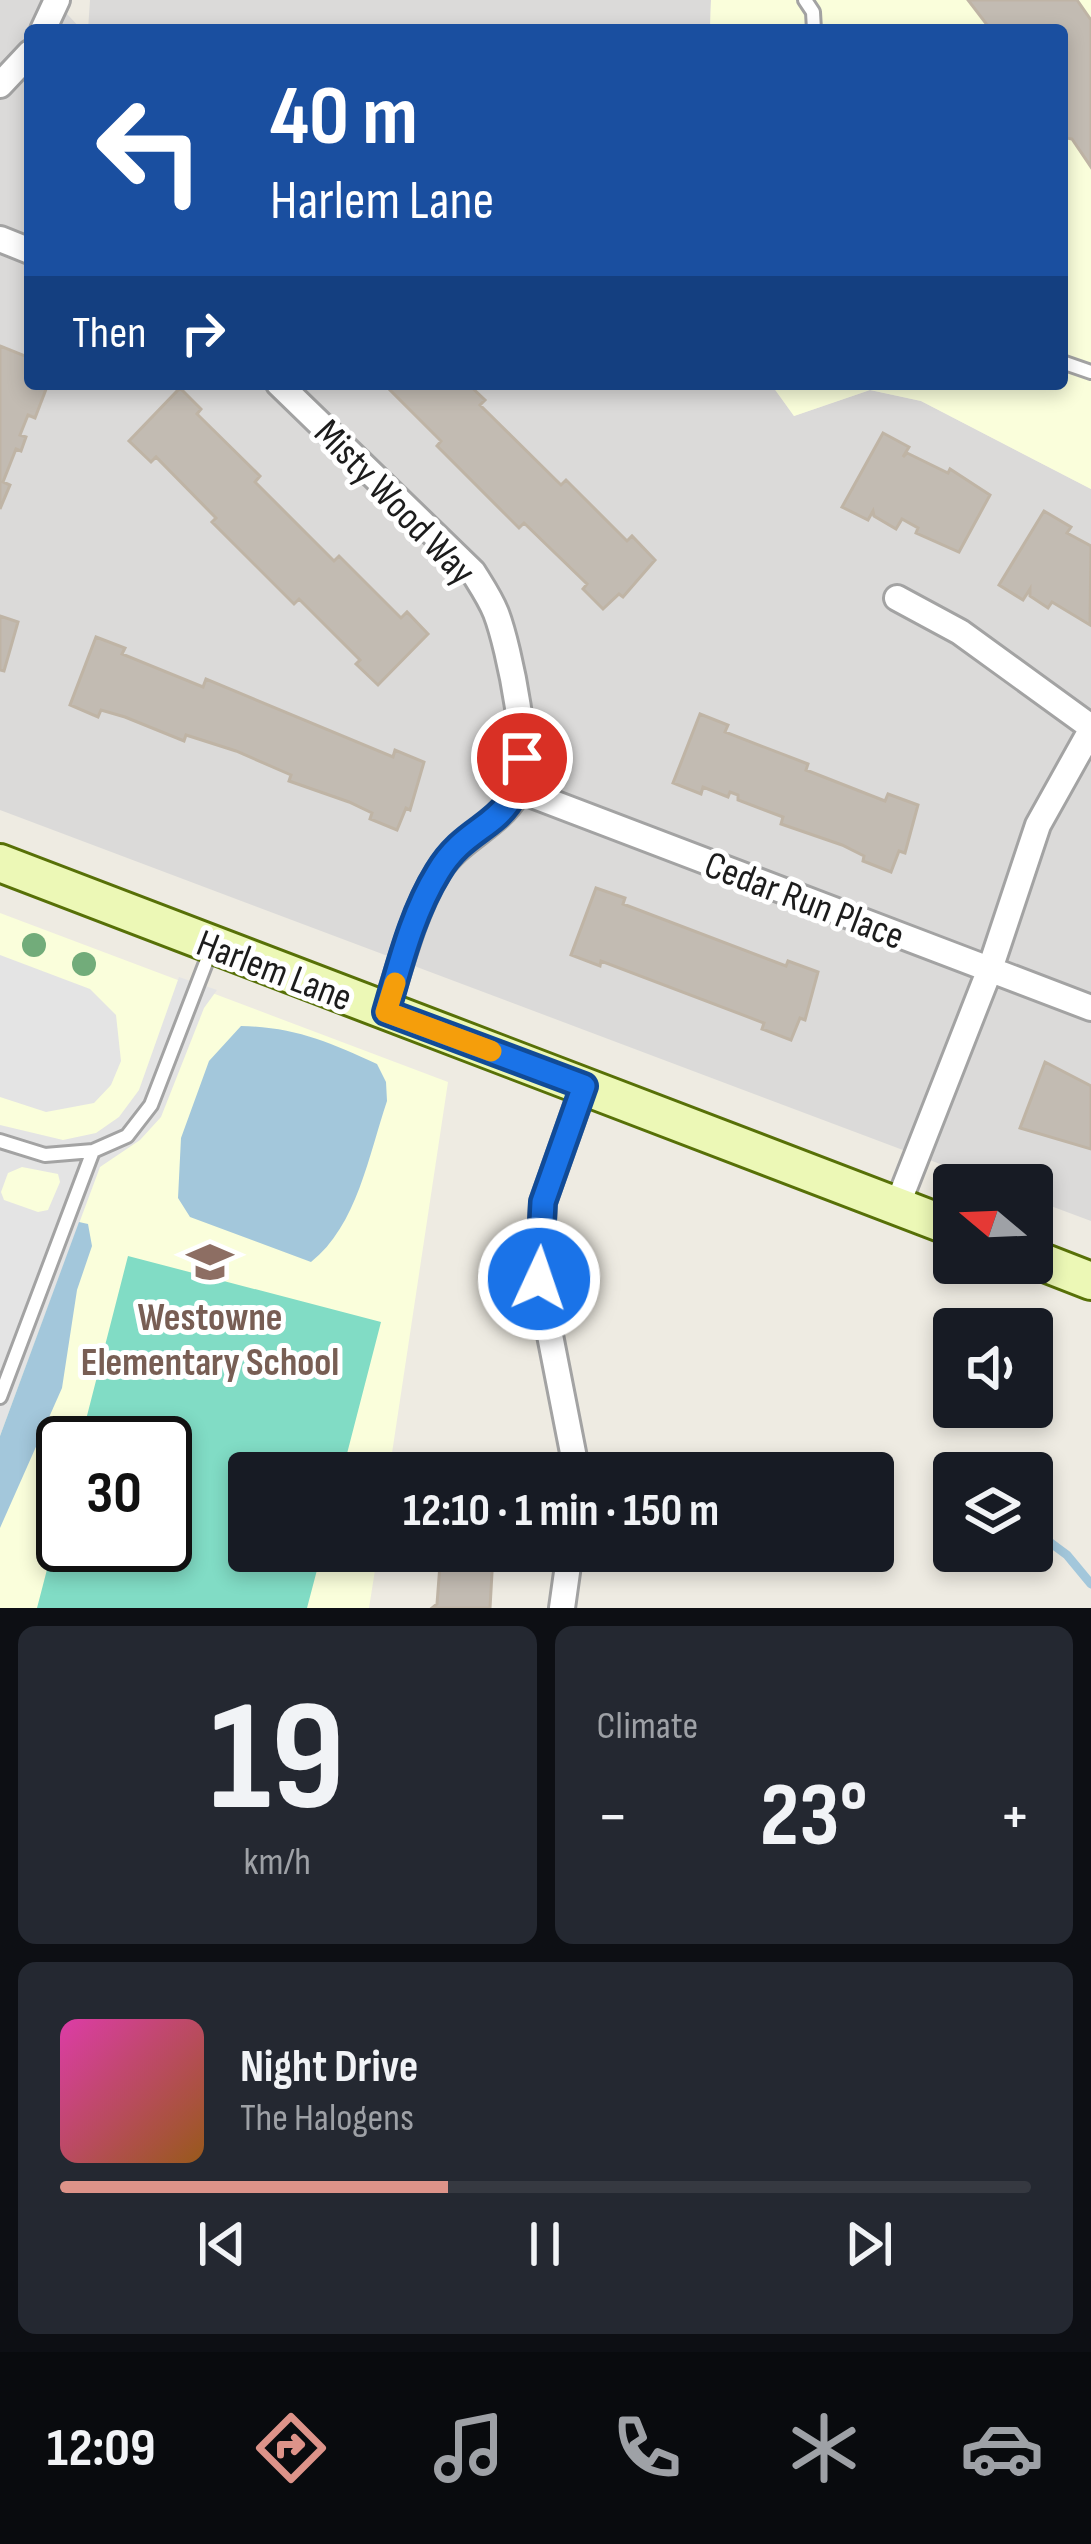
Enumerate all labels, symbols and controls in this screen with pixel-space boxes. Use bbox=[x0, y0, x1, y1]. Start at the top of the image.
text: 40 m bbox=[270, 67, 418, 168]
icon: left bbox=[72, 72, 228, 228]
text: Harlem Lane bbox=[270, 169, 494, 234]
icon: right bbox=[170, 300, 236, 366]
text: Then bbox=[72, 306, 146, 361]
street label: Misty Wood Way bbox=[304, 410, 485, 595]
pin bbox=[471, 707, 573, 809]
icon: arrive bbox=[489, 725, 555, 791]
street label: Cedar Run Place bbox=[698, 842, 911, 961]
street label: Harlem Lane bbox=[190, 920, 358, 1022]
north arrow bbox=[933, 1164, 1053, 1284]
map controls bbox=[933, 1164, 1053, 1572]
position arrow bbox=[476, 1216, 602, 1342]
school or university icon: Westowne Elementary School bbox=[185, 1237, 235, 1287]
place label: Westowne Elementary School bbox=[81, 1295, 339, 1387]
button: sound bbox=[933, 1308, 1053, 1428]
speed limit sign: 30 bbox=[36, 1416, 192, 1572]
button: layers bbox=[933, 1452, 1053, 1572]
text: 12:10 · 1 min · 150 m bbox=[403, 1484, 719, 1539]
text: 19 bbox=[210, 1667, 345, 1854]
text: Climate bbox=[597, 1703, 698, 1750]
text: 23° bbox=[760, 1763, 868, 1871]
text: − bbox=[597, 1778, 629, 1857]
text: + bbox=[999, 1778, 1031, 1857]
text: km/h bbox=[244, 1839, 311, 1886]
text: Night Drive bbox=[240, 2040, 418, 2095]
text: The Halogens bbox=[240, 2095, 414, 2142]
icon: previous bbox=[189, 2211, 255, 2277]
icon: pause bbox=[512, 2211, 578, 2277]
icon: next bbox=[836, 2211, 902, 2277]
icon: directions bbox=[249, 2406, 333, 2490]
icon: music bbox=[427, 2406, 511, 2490]
icon: phone bbox=[605, 2406, 689, 2490]
icon: climate bbox=[782, 2406, 866, 2490]
icon: car bbox=[960, 2406, 1044, 2490]
text: 12:09 bbox=[47, 2416, 156, 2481]

